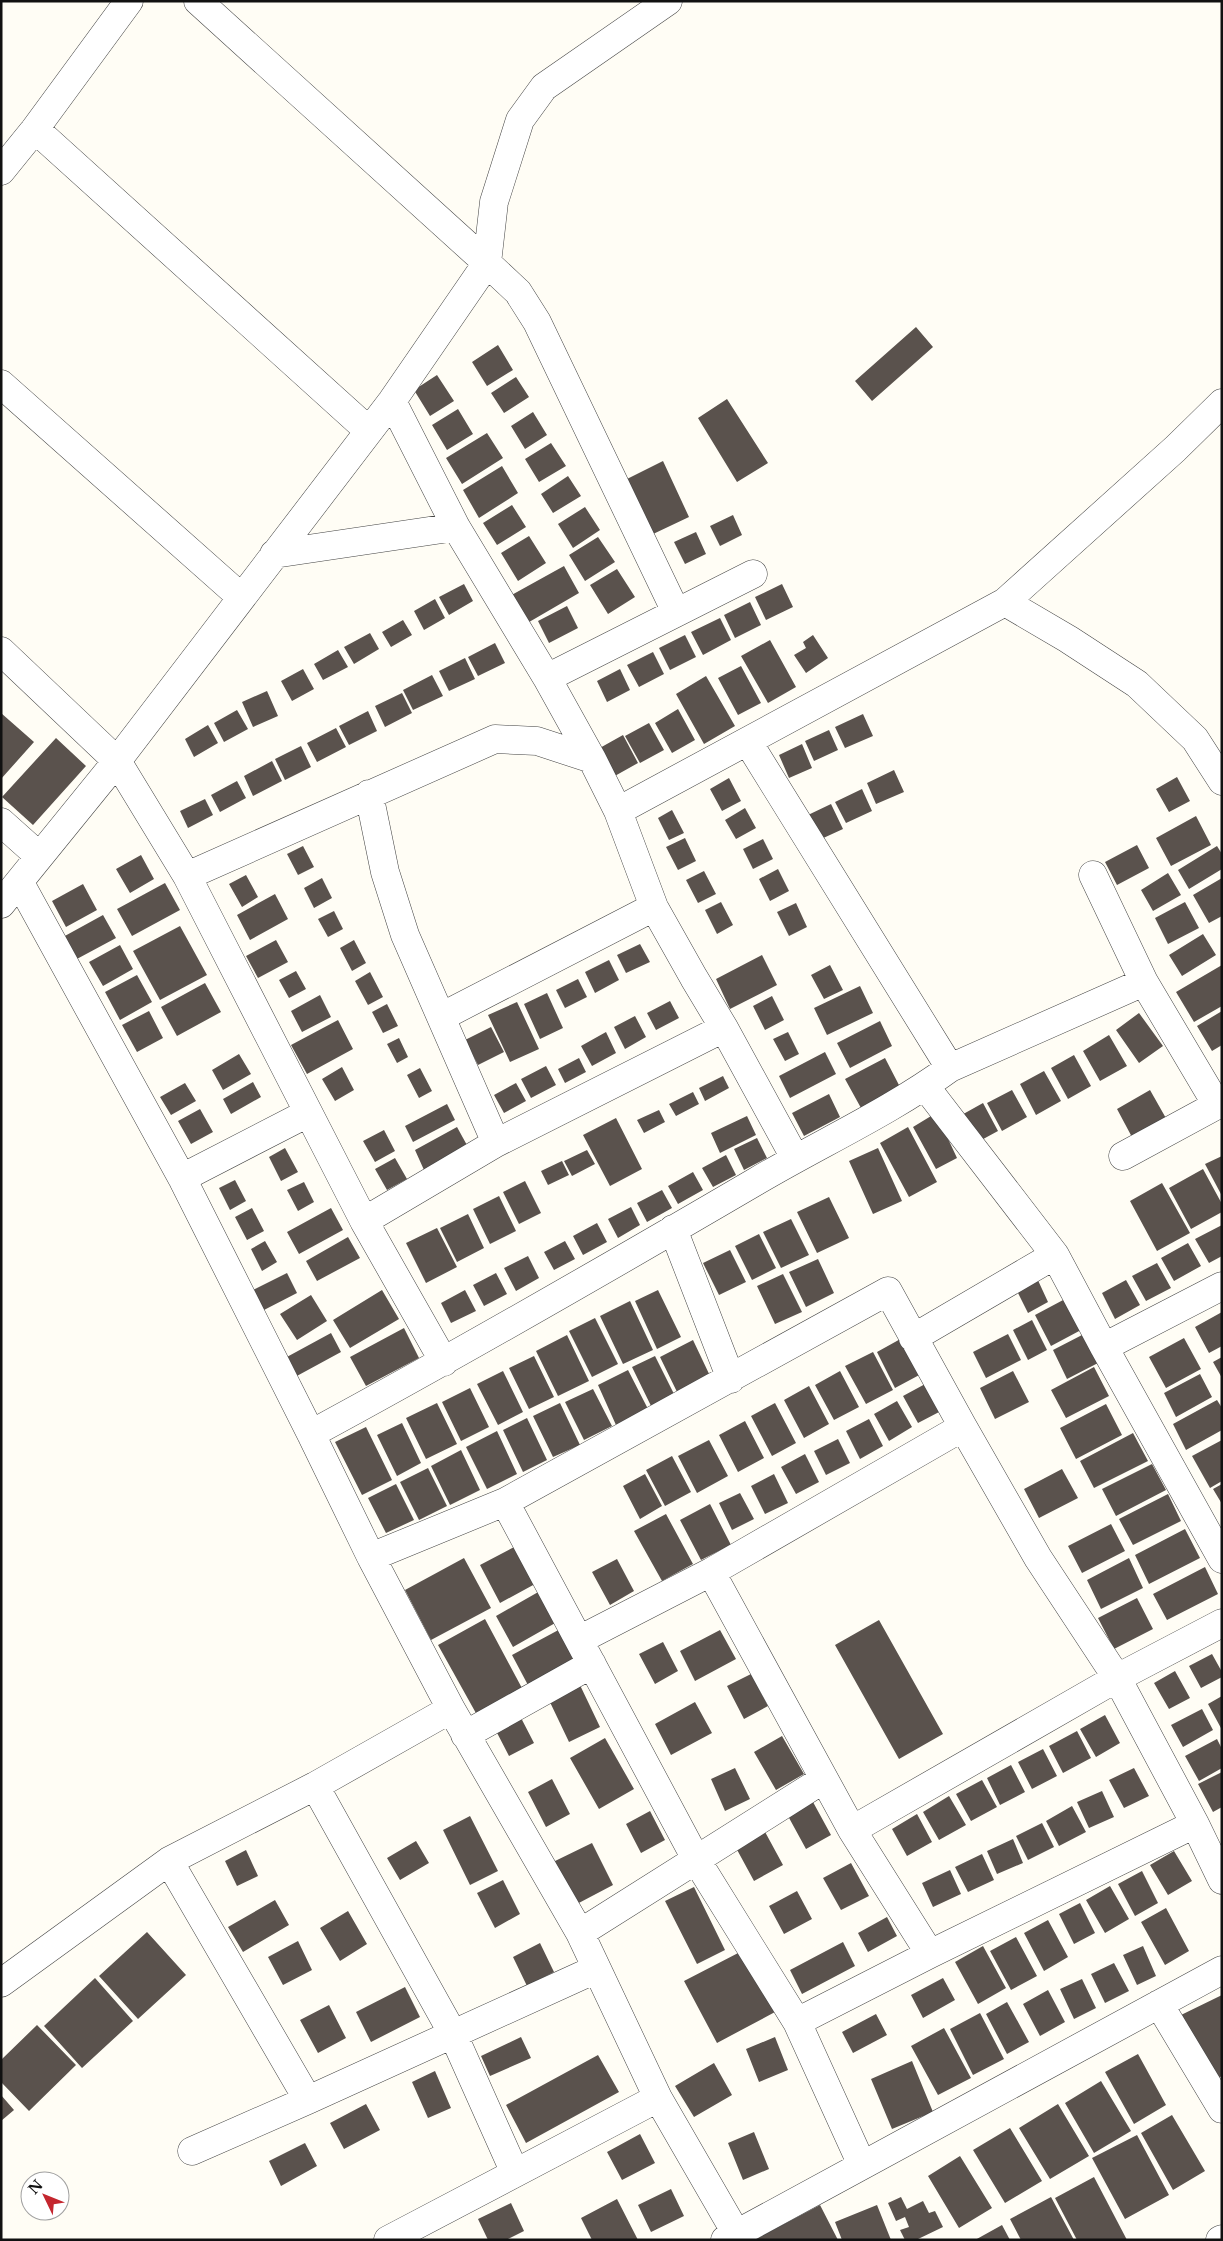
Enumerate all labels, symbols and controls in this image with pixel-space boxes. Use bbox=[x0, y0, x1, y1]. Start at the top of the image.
north arrow bbox=[20, 2171, 70, 2221]
text: N bbox=[24, 2176, 47, 2198]

